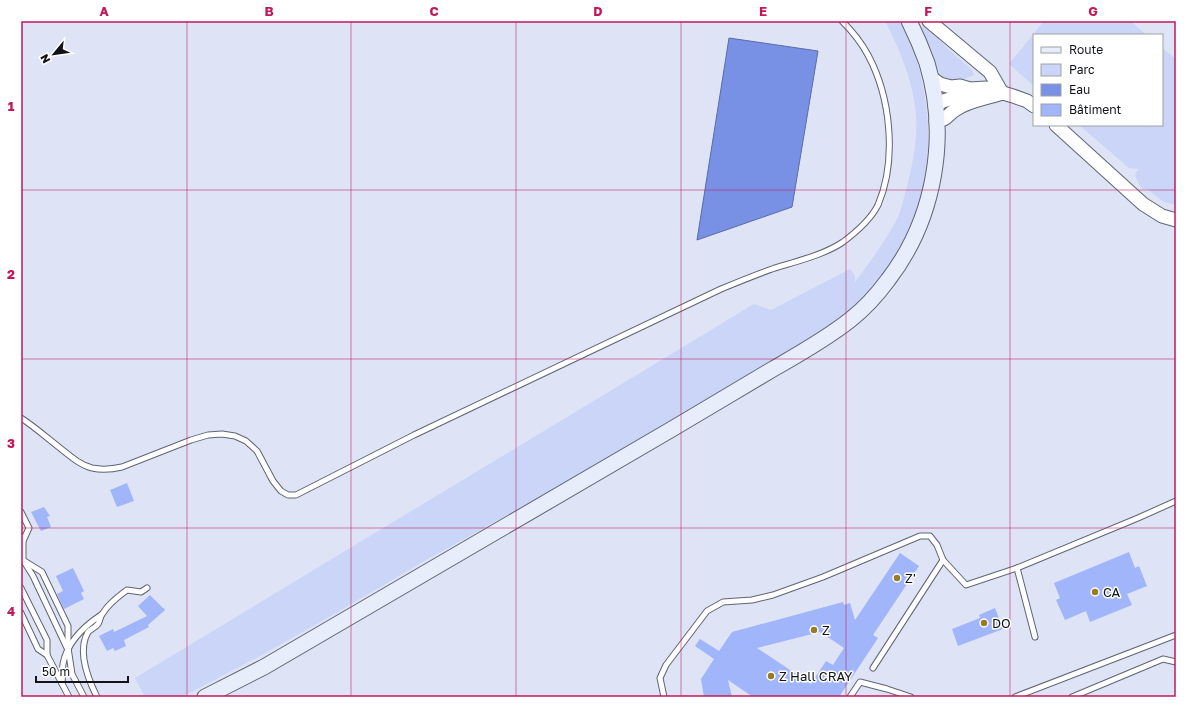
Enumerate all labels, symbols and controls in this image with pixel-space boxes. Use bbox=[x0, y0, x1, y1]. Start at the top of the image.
text: A bbox=[99, 3, 109, 19]
text: B bbox=[264, 3, 274, 19]
text: C bbox=[429, 3, 439, 19]
text: D bbox=[593, 3, 603, 19]
text: E bbox=[759, 3, 767, 19]
text: F bbox=[924, 3, 932, 19]
text: G bbox=[1088, 3, 1098, 19]
north arrow bbox=[34, 34, 74, 74]
legend bbox=[1033, 34, 1163, 126]
text: Route bbox=[1069, 42, 1103, 57]
text: N bbox=[37, 52, 53, 66]
text: Parc bbox=[1069, 62, 1095, 77]
text: Eau bbox=[1069, 82, 1090, 97]
text: 1 bbox=[8, 98, 15, 114]
text: Bâtiment bbox=[1069, 102, 1122, 117]
text: 2 bbox=[7, 266, 15, 282]
text: 3 bbox=[7, 435, 15, 451]
place label: Z' bbox=[905, 570, 916, 586]
marker: Z' bbox=[892, 573, 902, 583]
place label: CA bbox=[1103, 584, 1121, 600]
marker: CA bbox=[1090, 587, 1100, 597]
text: 4 bbox=[7, 603, 15, 619]
place label: DO bbox=[992, 615, 1011, 631]
marker: DO bbox=[979, 618, 989, 628]
place label: Z bbox=[822, 622, 830, 638]
marker: Z bbox=[809, 625, 819, 635]
scale bar bbox=[36, 658, 128, 684]
text: 50 m bbox=[42, 664, 70, 679]
place label: Z Hall CRAY bbox=[779, 668, 853, 684]
marker: Z Hall CRAY bbox=[766, 671, 776, 681]

